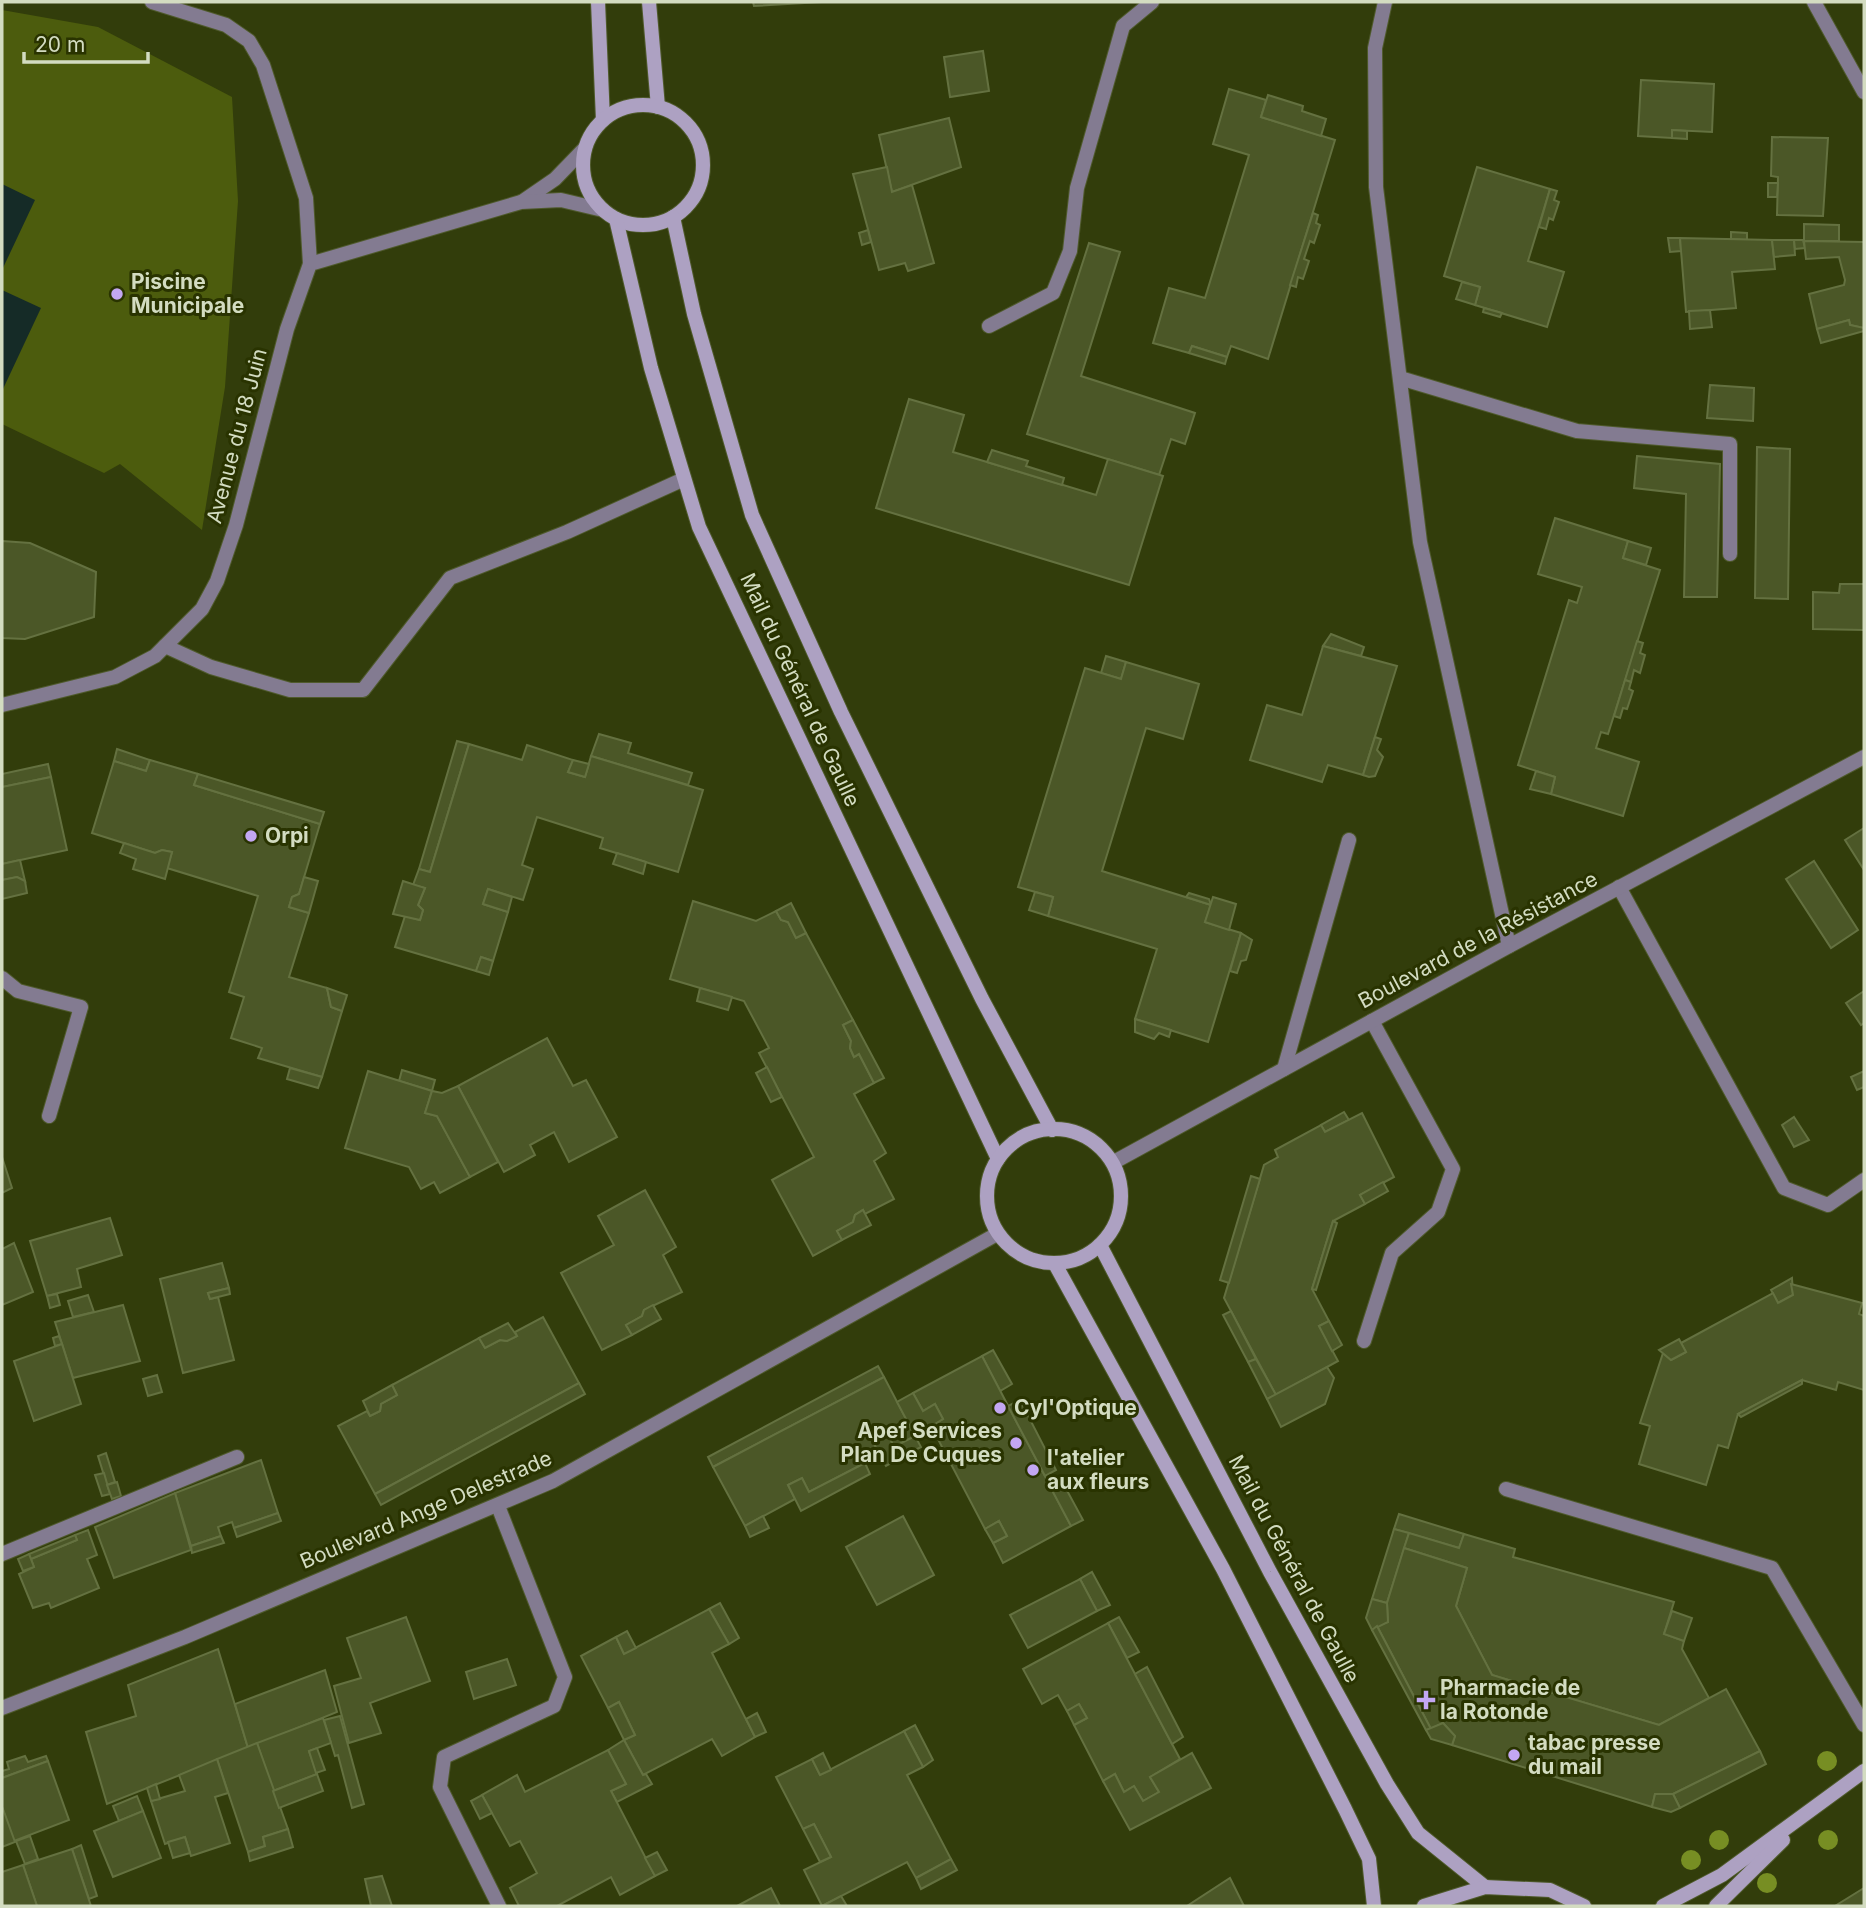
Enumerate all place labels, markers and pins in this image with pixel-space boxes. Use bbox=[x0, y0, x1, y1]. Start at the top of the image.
place label: Piscine Municipale bbox=[131, 269, 244, 318]
marker: Piscine Municipale bbox=[109, 286, 125, 302]
place label: Orpi bbox=[265, 823, 309, 848]
marker: Orpi bbox=[243, 828, 259, 844]
place label: Cyl'Optique bbox=[1014, 1395, 1137, 1420]
marker: Cyl'Optique bbox=[992, 1400, 1008, 1416]
place label: Apef Services Plan De Cuques bbox=[841, 1418, 1002, 1467]
marker: Apef Services Plan De Cuques bbox=[1008, 1435, 1024, 1451]
place label: l'atelier aux fleurs bbox=[1047, 1445, 1149, 1494]
marker: l'atelier aux fleurs bbox=[1025, 1462, 1041, 1478]
place label: Pharmacie de la Rotonde bbox=[1440, 1675, 1580, 1724]
marker: Pharmacie de la Rotonde bbox=[1418, 1692, 1434, 1708]
place label: tabac presse du mail bbox=[1528, 1730, 1661, 1779]
marker: tabac presse du mail bbox=[1506, 1747, 1522, 1763]

